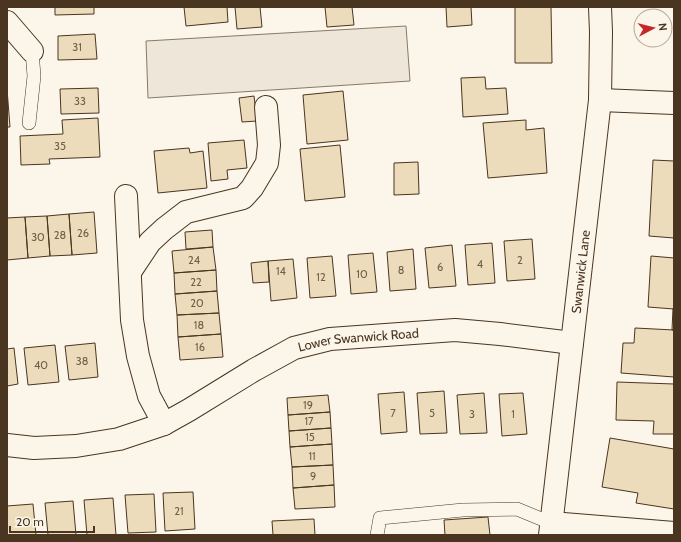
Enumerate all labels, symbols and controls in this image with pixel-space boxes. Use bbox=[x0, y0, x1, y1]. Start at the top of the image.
north arrow bbox=[633, 8, 673, 48]
text: N bbox=[656, 22, 670, 31]
house number: 31 bbox=[72, 40, 82, 54]
house number: 33 bbox=[74, 94, 86, 108]
house number: 35 bbox=[54, 139, 66, 153]
house number: 26 bbox=[77, 226, 89, 240]
house number: 28 bbox=[54, 228, 66, 242]
street label: Swanwick Lane bbox=[568, 229, 593, 314]
house number: 30 bbox=[31, 230, 45, 244]
house number: 24 bbox=[188, 253, 201, 267]
house number: 2 bbox=[517, 253, 523, 267]
house number: 4 bbox=[477, 257, 484, 271]
house number: 6 bbox=[437, 260, 443, 274]
house number: 8 bbox=[398, 263, 404, 277]
house number: 14 bbox=[276, 264, 287, 278]
house number: 10 bbox=[356, 267, 368, 281]
house number: 12 bbox=[316, 270, 326, 284]
house number: 22 bbox=[190, 275, 202, 289]
house number: 20 bbox=[190, 296, 204, 310]
house number: 18 bbox=[194, 318, 204, 332]
street label: Lower Swanwick Road bbox=[296, 325, 419, 355]
house number: 16 bbox=[195, 340, 205, 354]
house number: 38 bbox=[76, 354, 88, 368]
house number: 40 bbox=[34, 358, 48, 372]
house number: 19 bbox=[303, 398, 313, 412]
house number: 7 bbox=[390, 406, 396, 420]
house number: 5 bbox=[429, 406, 435, 420]
house number: 3 bbox=[469, 407, 475, 421]
house number: 1 bbox=[511, 407, 515, 421]
house number: 17 bbox=[304, 414, 314, 428]
house number: 15 bbox=[305, 430, 315, 444]
house number: 11 bbox=[308, 449, 316, 463]
house number: 9 bbox=[310, 469, 316, 483]
house number: 21 bbox=[174, 504, 184, 518]
scale bar bbox=[10, 508, 94, 534]
text: 20 m bbox=[16, 514, 44, 529]

